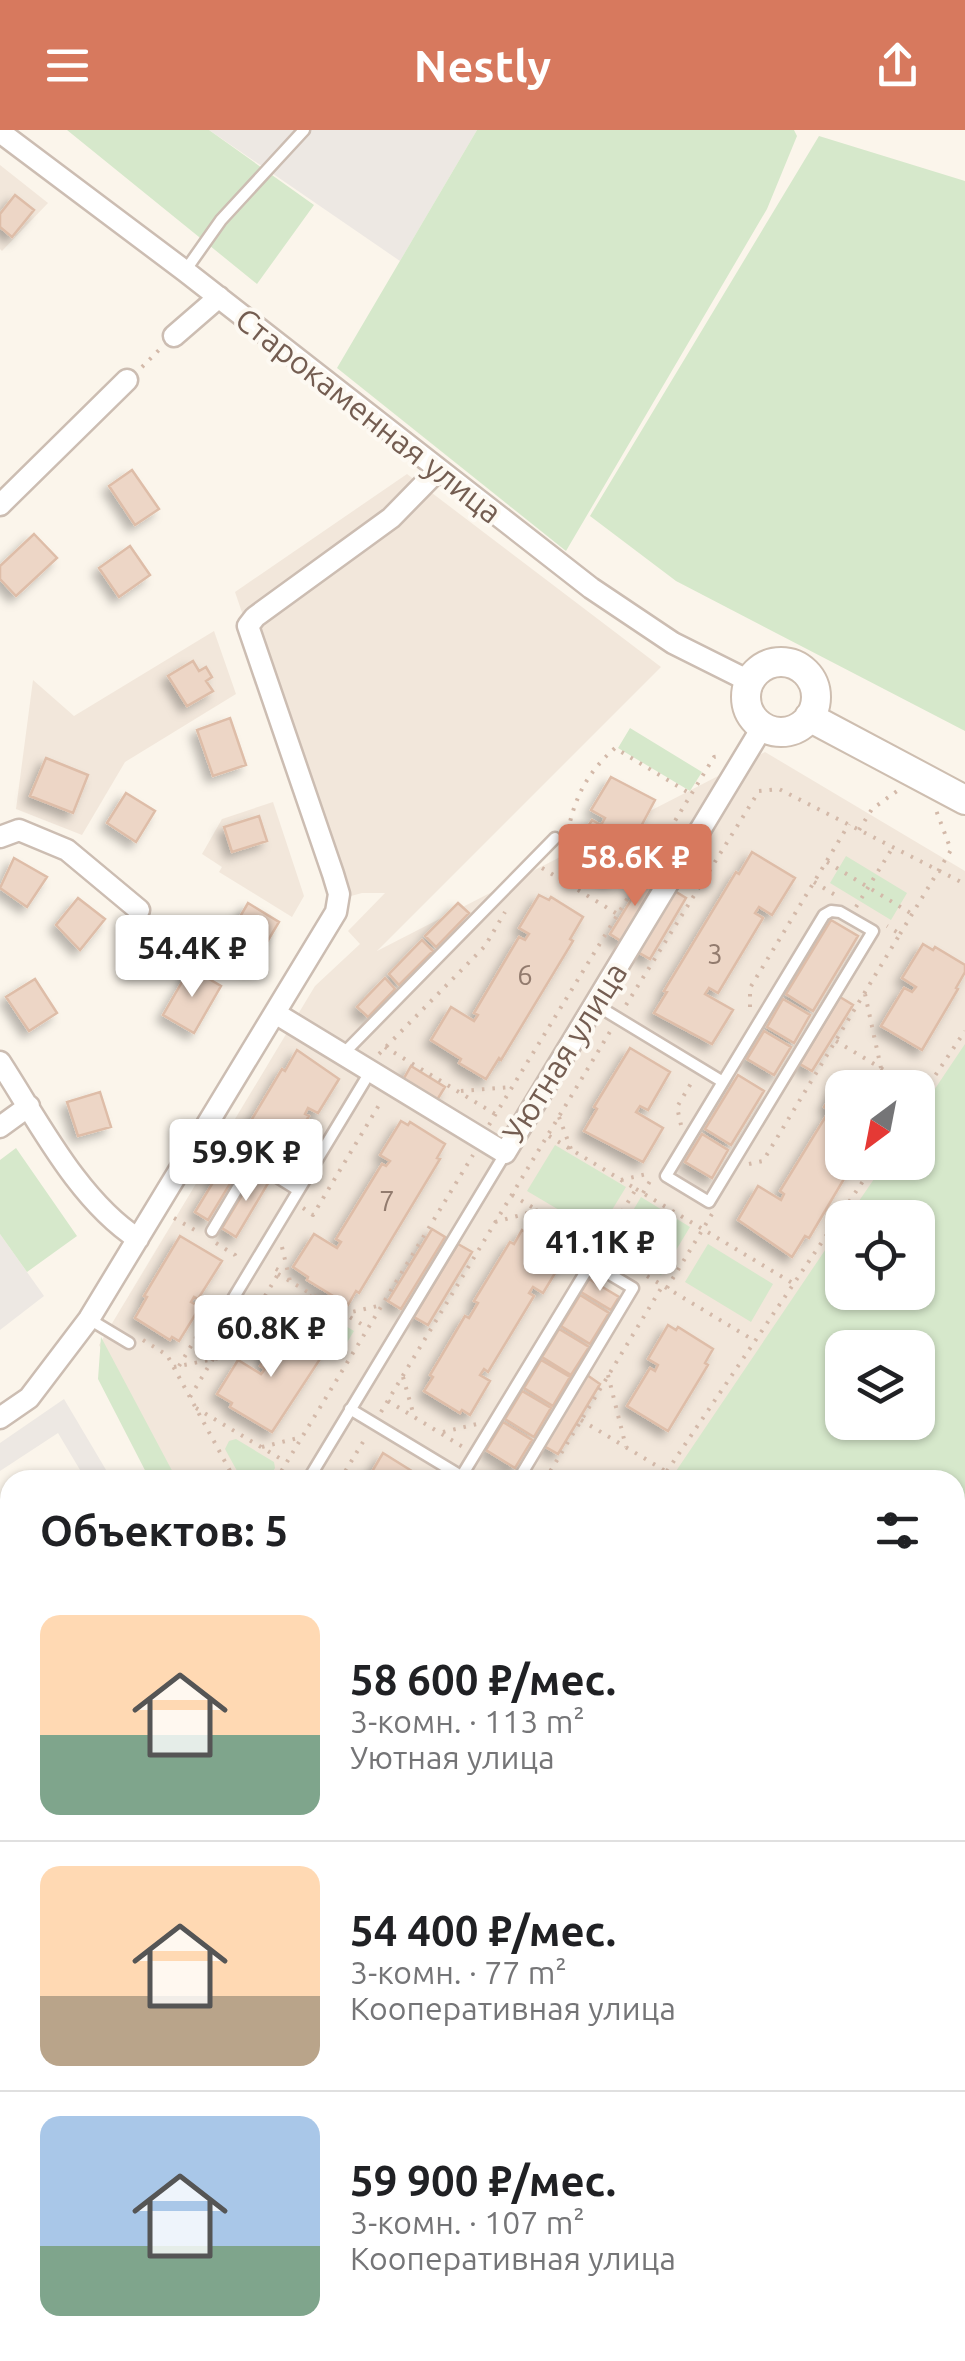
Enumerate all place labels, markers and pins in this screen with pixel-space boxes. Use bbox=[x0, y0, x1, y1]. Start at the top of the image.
pin: 58.6K ₽ bbox=[543, 824, 727, 909]
pin: 54.4K ₽ bbox=[100, 915, 284, 1000]
pin: 59.9K ₽ bbox=[154, 1119, 338, 1204]
pin: 41.1K ₽ bbox=[508, 1209, 692, 1294]
pin: 60.8K ₽ bbox=[179, 1295, 363, 1380]

